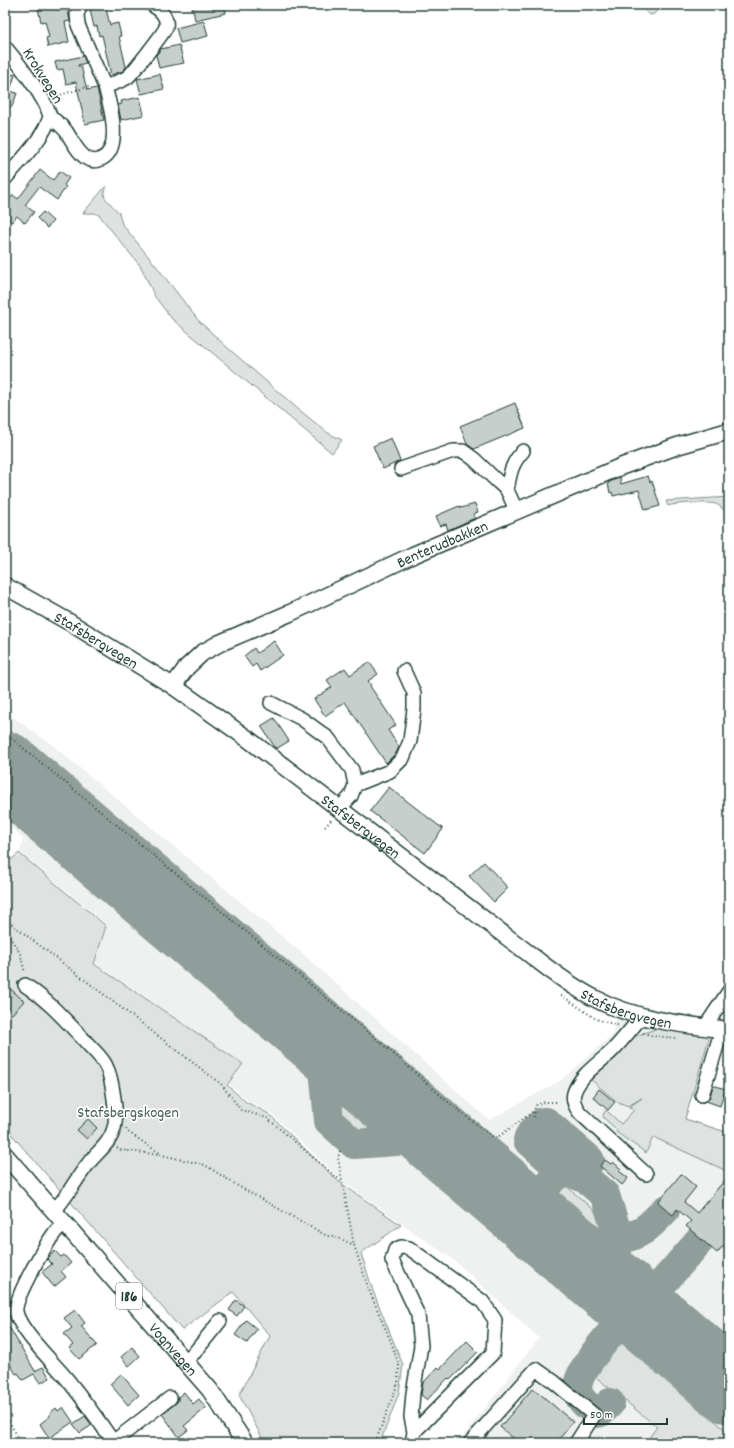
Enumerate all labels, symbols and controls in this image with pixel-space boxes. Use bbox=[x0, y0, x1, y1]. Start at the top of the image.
street label: Krokvegen bbox=[16, 44, 68, 109]
street label: Benterudbakken bbox=[393, 515, 492, 575]
street label: Stafsbergvegen bbox=[49, 607, 142, 676]
street label: Stafsbergvegen bbox=[315, 790, 405, 866]
street label: Stafsbergvegen bbox=[575, 984, 673, 1036]
park label: Stafsbergskogen bbox=[77, 1102, 179, 1125]
road number: 186 bbox=[116, 1283, 142, 1309]
street label: Vognvegen bbox=[142, 1318, 202, 1382]
scale bar bbox=[584, 1400, 667, 1426]
text: 50 m bbox=[590, 1407, 613, 1424]

